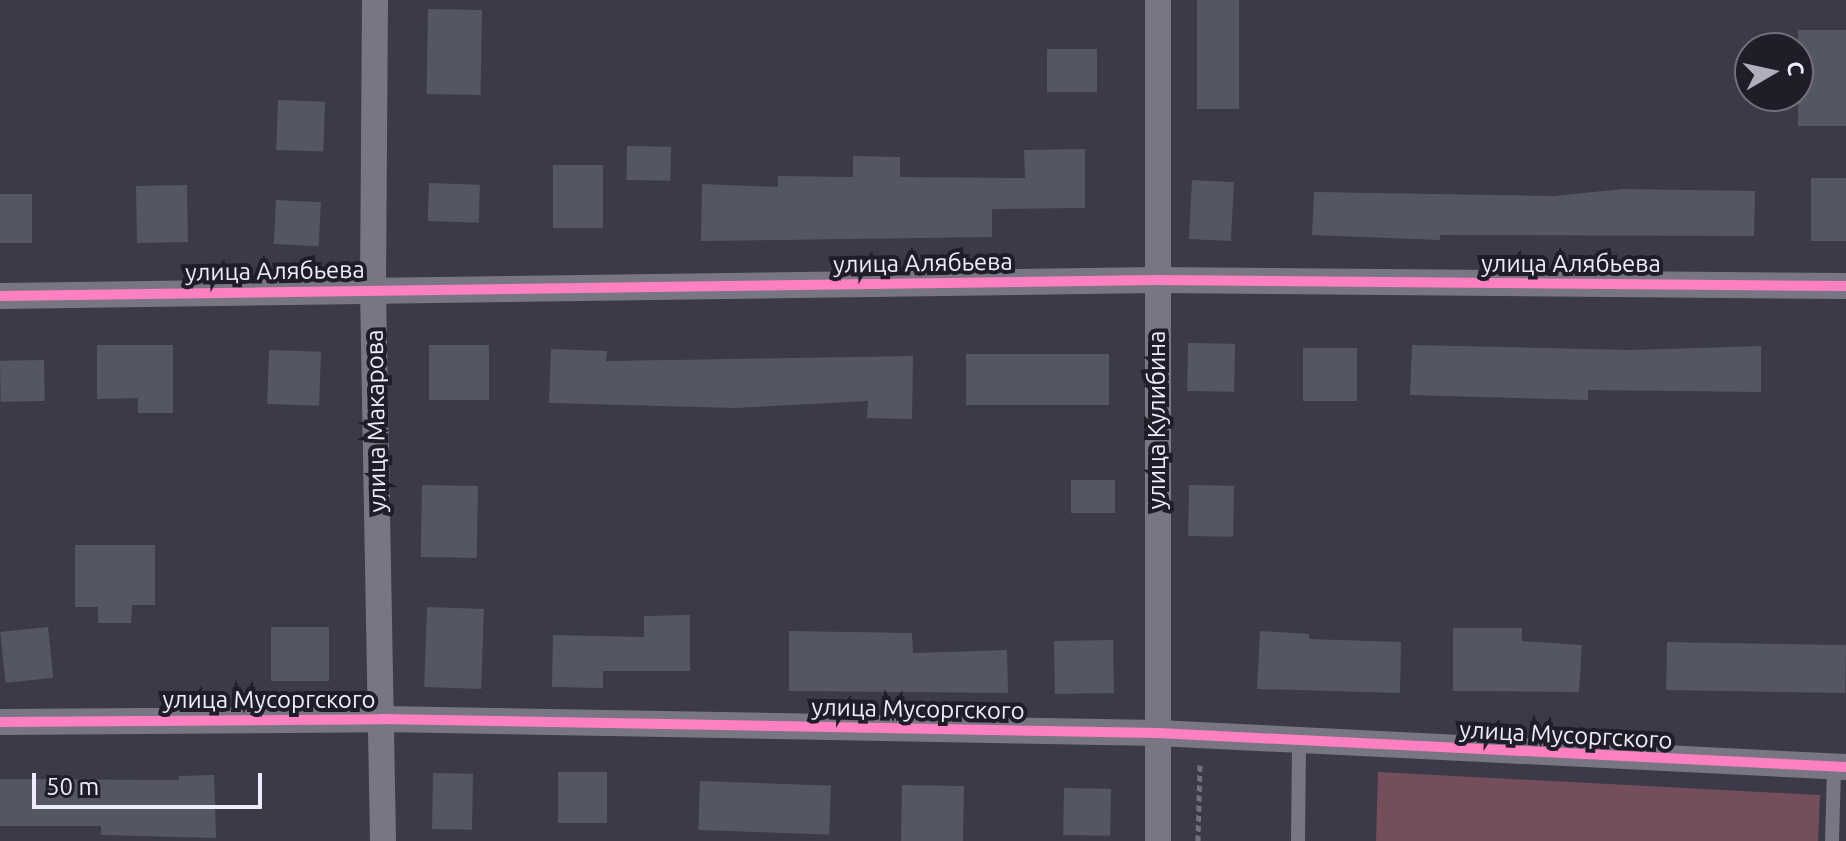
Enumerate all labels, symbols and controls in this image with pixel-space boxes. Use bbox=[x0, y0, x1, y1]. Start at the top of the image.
north arrow bbox=[1734, 32, 1814, 112]
text: С bbox=[1783, 60, 1810, 77]
street label: улица Алябьева bbox=[833, 247, 1013, 279]
street label: улица Алябьева bbox=[1481, 250, 1661, 278]
street label: улица Алябьева bbox=[185, 255, 365, 287]
street label: улица Макарова bbox=[360, 329, 392, 513]
street label: улица Кулибина bbox=[1143, 331, 1171, 509]
street label: улица Мусоргского bbox=[162, 686, 376, 714]
street label: улица Мусоргского bbox=[811, 693, 1025, 725]
street label: улица Мусоргского bbox=[1459, 715, 1673, 755]
scale bar bbox=[36, 757, 266, 807]
text: 50 m bbox=[46, 773, 99, 800]

